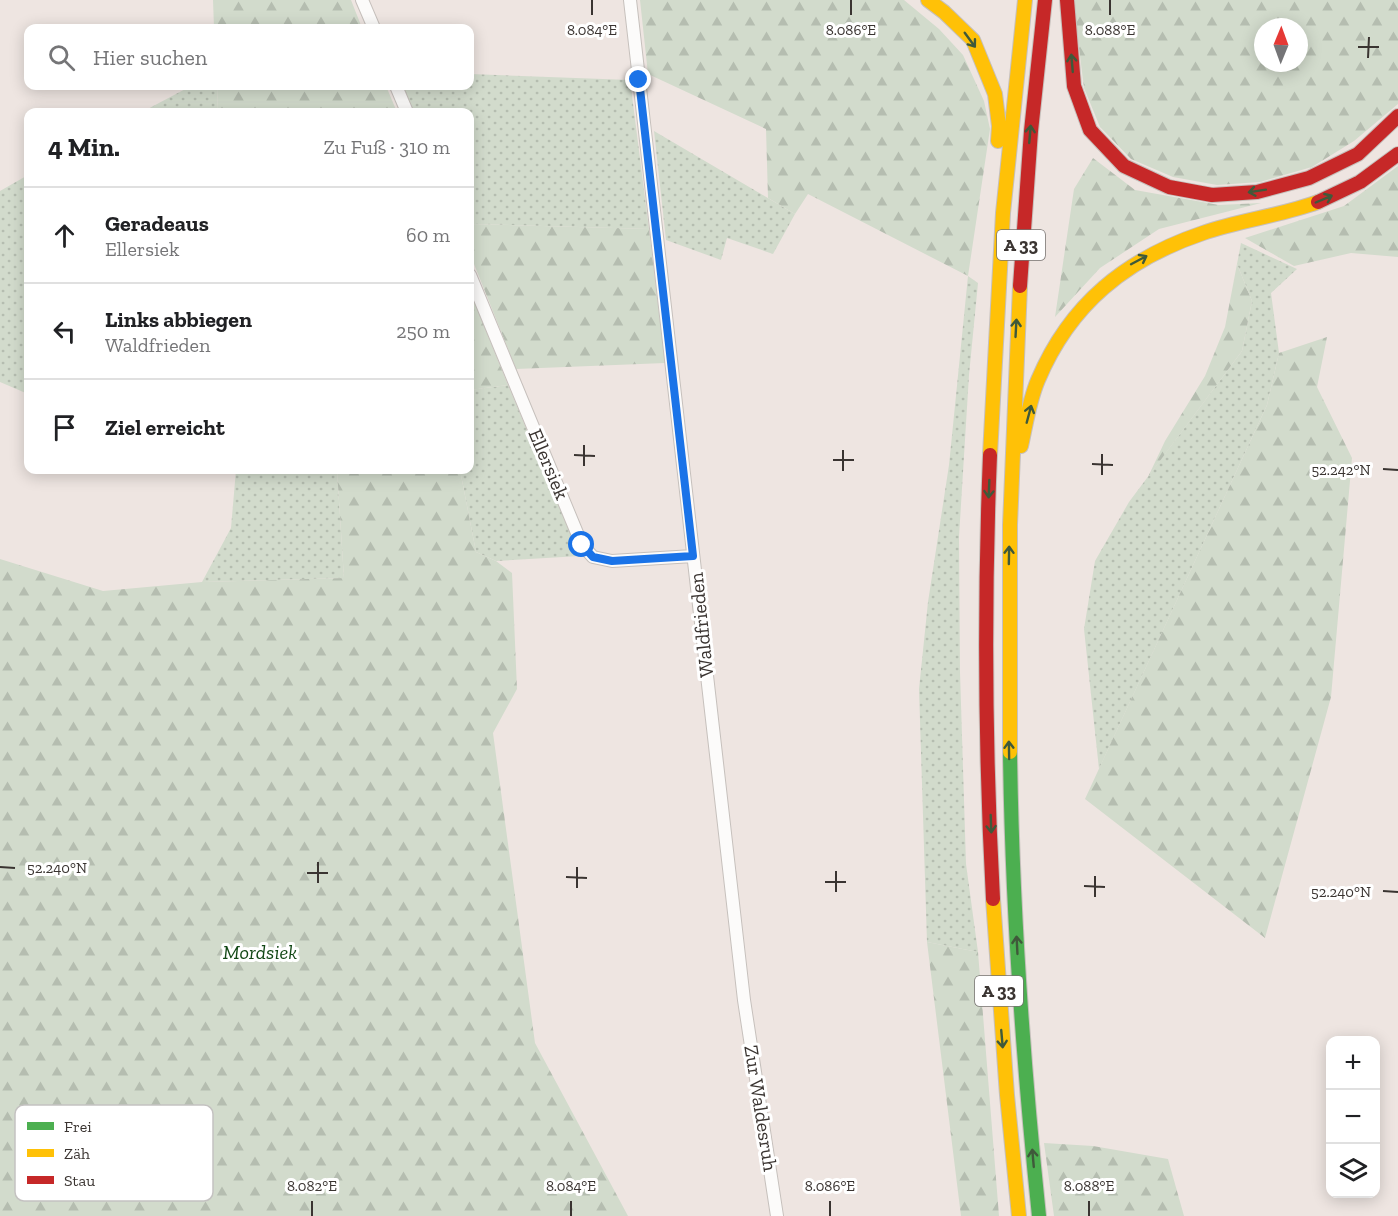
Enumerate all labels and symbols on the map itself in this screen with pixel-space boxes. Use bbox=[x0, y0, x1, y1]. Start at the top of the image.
north arrow bbox=[1254, 18, 1308, 72]
text: 8.084°E bbox=[567, 21, 617, 39]
text: 8.086°E bbox=[826, 21, 876, 39]
text: 8.088°E bbox=[1085, 21, 1135, 39]
one-way arrow bbox=[964, 31, 976, 47]
one-way arrow bbox=[1066, 53, 1077, 73]
route end bbox=[625, 66, 651, 92]
one-way arrow bbox=[1025, 124, 1036, 144]
one-way arrow bbox=[1247, 186, 1267, 197]
one-way arrow bbox=[1314, 193, 1332, 204]
road number: A 33 bbox=[997, 230, 1045, 260]
one-way arrow bbox=[1130, 254, 1147, 266]
one-way arrow bbox=[1011, 319, 1022, 339]
one-way arrow bbox=[1023, 405, 1035, 424]
street label: Ellersiek bbox=[523, 425, 575, 503]
text: 52.242°N bbox=[1311, 461, 1371, 479]
one-way arrow bbox=[984, 479, 995, 499]
route start bbox=[568, 531, 594, 557]
one-way arrow bbox=[1004, 546, 1015, 566]
street label: Waldfrieden bbox=[684, 571, 718, 679]
one-way arrow bbox=[1003, 741, 1015, 761]
one-way arrow bbox=[985, 813, 997, 833]
text: 52.240°N bbox=[27, 859, 87, 877]
text: 52.240°N bbox=[1311, 883, 1371, 901]
one-way arrow bbox=[1011, 936, 1022, 956]
park label: Mordsiek bbox=[223, 940, 297, 964]
road number: A 33 bbox=[975, 976, 1023, 1006]
one-way arrow bbox=[997, 1029, 1008, 1049]
street label: Zur Waldesruh bbox=[739, 1043, 783, 1174]
legend bbox=[15, 1105, 213, 1201]
text: Frei bbox=[64, 1117, 92, 1136]
text: Zäh bbox=[64, 1144, 90, 1163]
one-way arrow bbox=[1027, 1148, 1038, 1168]
text: Stau bbox=[64, 1171, 95, 1190]
text: 8.082°E bbox=[287, 1177, 337, 1195]
text: 8.084°E bbox=[546, 1177, 596, 1195]
text: 8.086°E bbox=[805, 1177, 855, 1195]
text: 8.088°E bbox=[1064, 1177, 1114, 1195]

